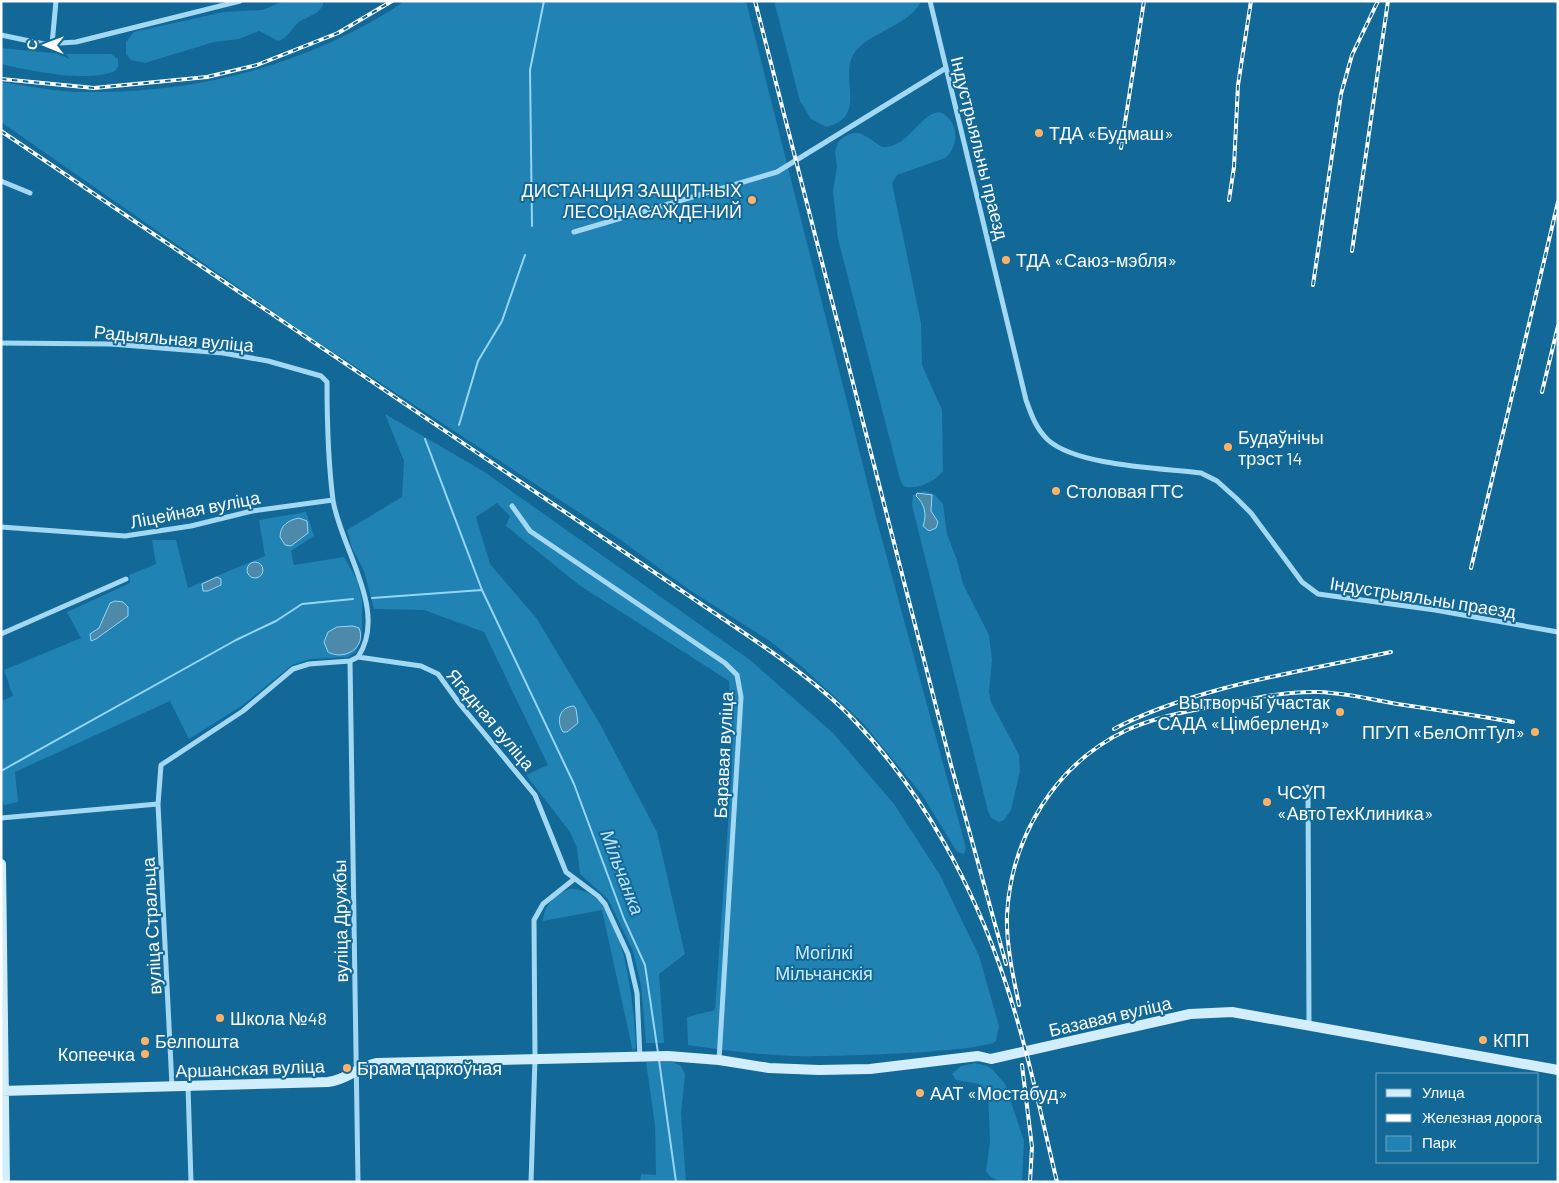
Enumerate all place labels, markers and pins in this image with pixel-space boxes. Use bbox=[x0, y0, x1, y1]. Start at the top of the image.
place label: ТДА «Будмаш» bbox=[1049, 122, 1174, 144]
marker: ТДА «Будмаш» bbox=[1033, 127, 1045, 139]
place label: ДИСТАНЦИЯ ЗАЩИТНЫХ ЛЕСОНАСАЖДЕНИЙ bbox=[522, 179, 742, 222]
marker: ДИСТАНЦИЯ ЗАЩИТНЫХ ЛЕСОНАСАЖДЕНИЙ bbox=[746, 194, 758, 206]
place label: ТДА «Саюз-мэбля» bbox=[1016, 249, 1177, 271]
marker: ТДА «Саюз-мэбля» bbox=[1000, 254, 1012, 266]
place label: Будаўнічы трэст 14 bbox=[1238, 426, 1324, 469]
marker: Будаўнічы трэст 14 bbox=[1222, 441, 1234, 453]
place label: Столовая ГТС bbox=[1066, 480, 1184, 502]
marker: Столовая ГТС bbox=[1050, 485, 1062, 497]
place label: Вытворчы ўчастак САДА «Цімберленд» bbox=[1158, 691, 1330, 734]
marker: Вытворчы ўчастак САДА «Цімберленд» bbox=[1334, 706, 1346, 718]
place label: ПГУП «БелОптТул» bbox=[1362, 721, 1525, 743]
marker: ПГУП «БелОптТул» bbox=[1529, 726, 1541, 738]
place label: ЧСУП «АвтоТехКлиника» bbox=[1277, 781, 1434, 824]
marker: ЧСУП «АвтоТехКлиника» bbox=[1261, 796, 1273, 808]
place label: Школа №48 bbox=[230, 1007, 327, 1029]
marker: Школа №48 bbox=[214, 1012, 226, 1024]
place label: КПП bbox=[1493, 1029, 1529, 1051]
place label: Белпошта bbox=[155, 1030, 240, 1052]
marker: КПП bbox=[1477, 1034, 1489, 1046]
marker: Белпошта bbox=[139, 1035, 151, 1047]
place label: Копеечка bbox=[58, 1043, 136, 1065]
marker: Копеечка bbox=[139, 1048, 151, 1060]
place label: Брама царкоўная bbox=[357, 1057, 502, 1079]
marker: Брама царкоўная bbox=[341, 1062, 353, 1074]
place label: ААТ «Мостабуд» bbox=[930, 1082, 1068, 1104]
marker: ААТ «Мостабуд» bbox=[914, 1087, 926, 1099]

